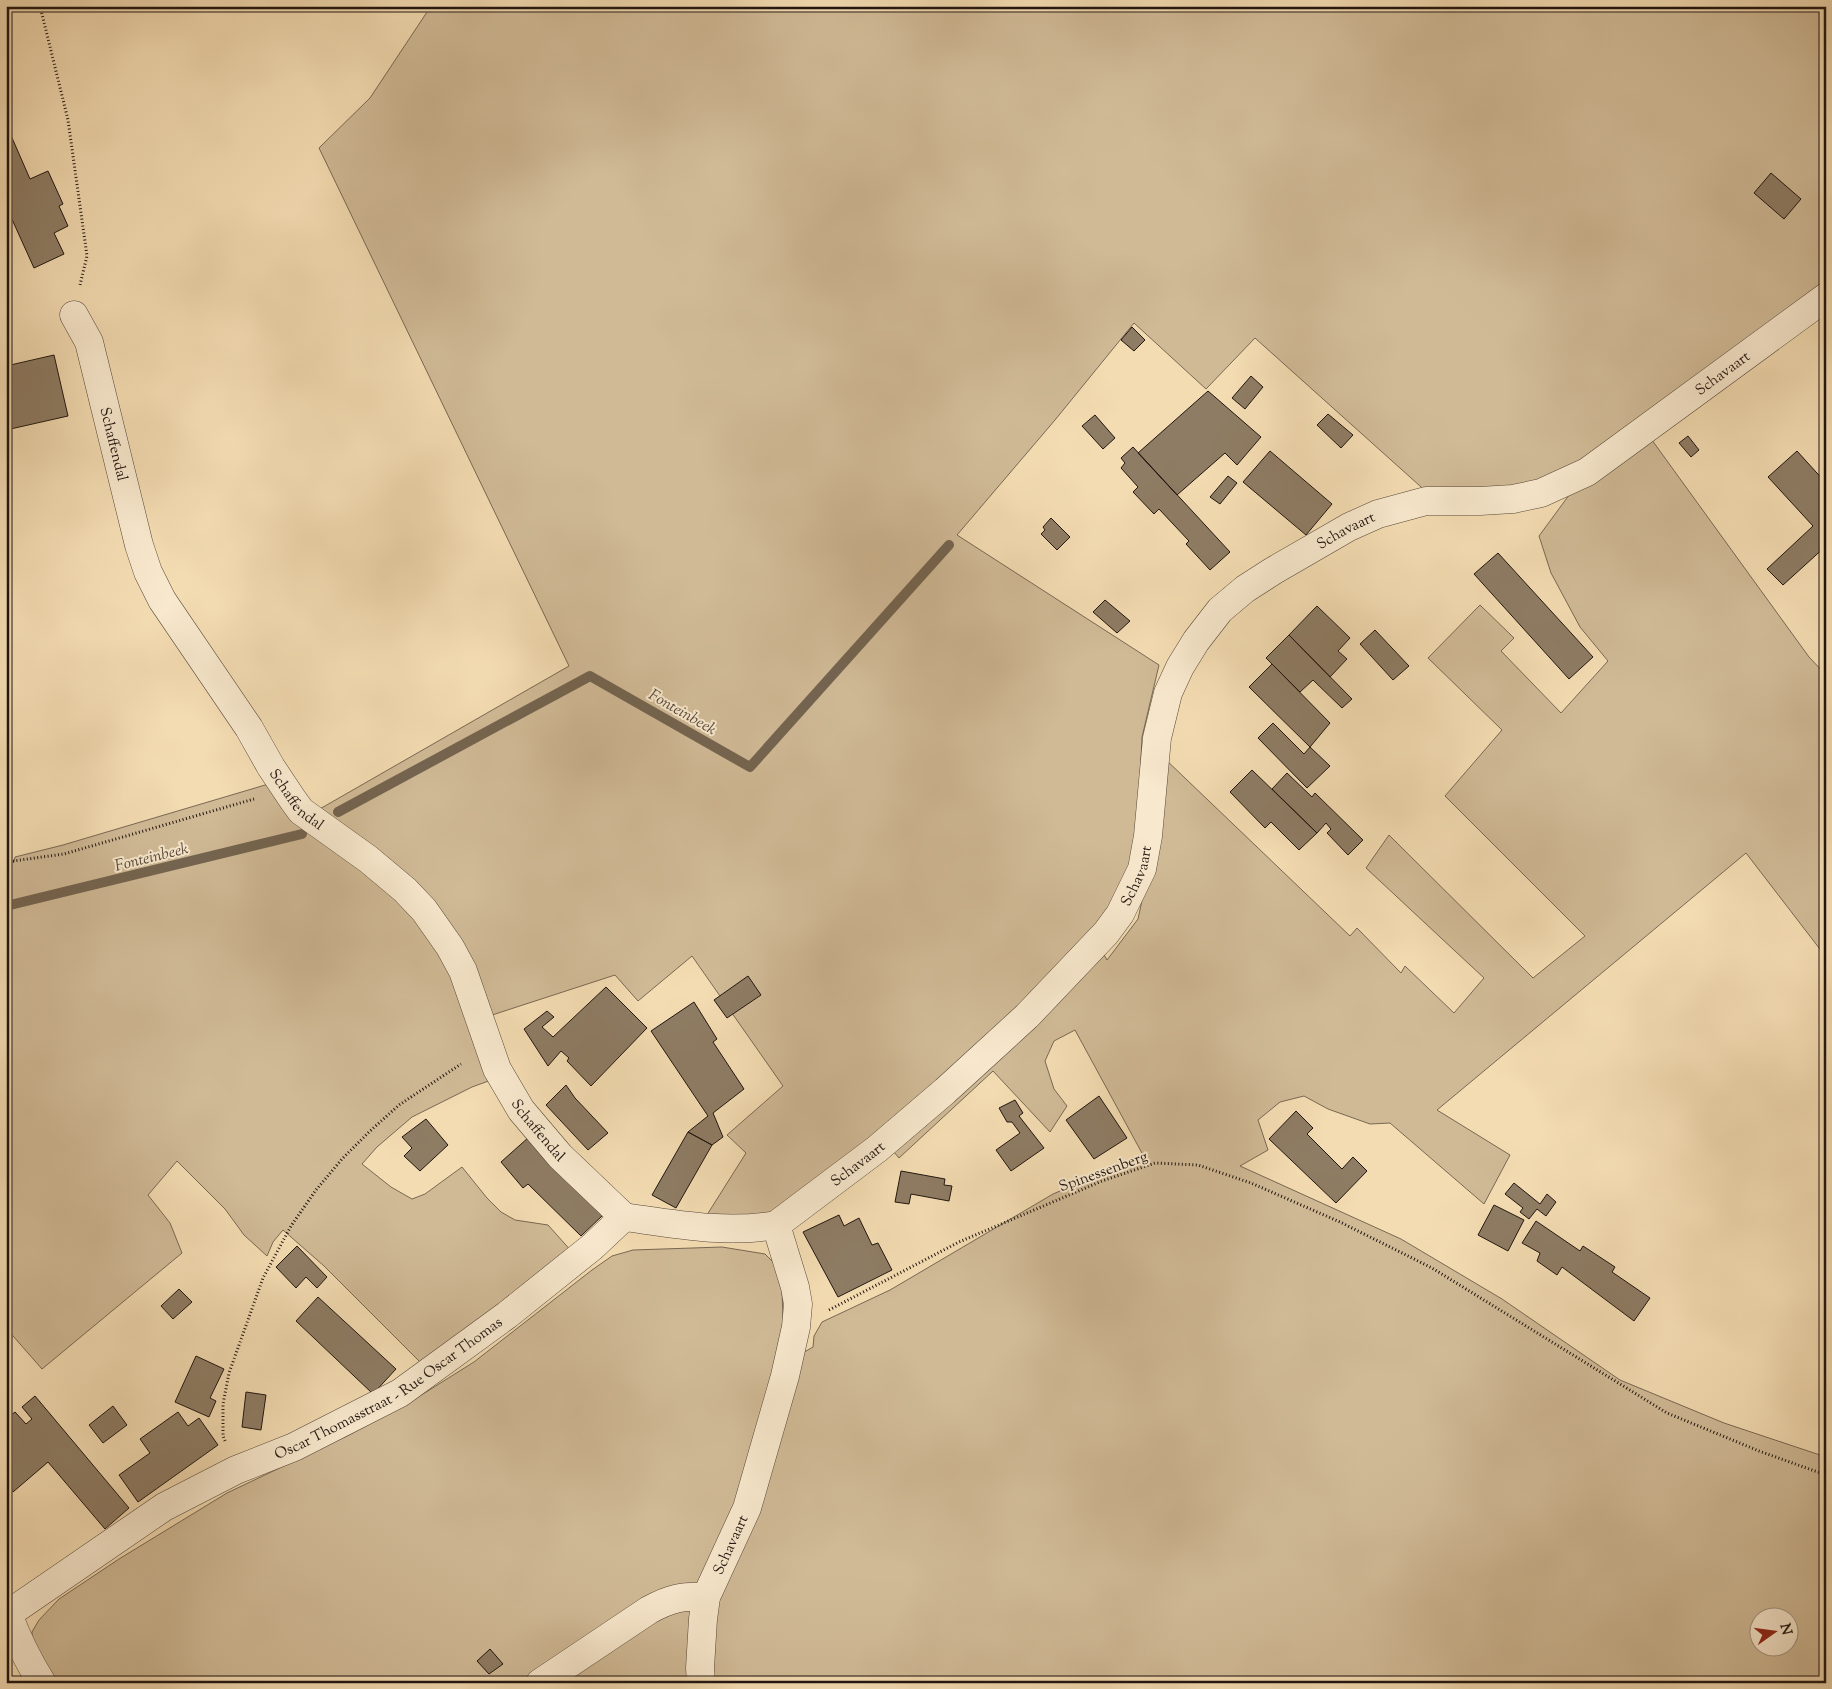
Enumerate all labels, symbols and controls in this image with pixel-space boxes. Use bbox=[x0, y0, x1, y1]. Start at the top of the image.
street label: Schavaart bbox=[1691, 347, 1755, 401]
street label: Schaffendal bbox=[93, 405, 132, 484]
street label: Schavaart bbox=[1313, 508, 1379, 556]
water label: Fonteinbeek bbox=[643, 684, 720, 742]
street label: Schaffendal bbox=[263, 765, 328, 836]
water label: Fonteinbeek bbox=[112, 838, 191, 879]
street label: Schavaart bbox=[1116, 844, 1158, 910]
street label: Schaffendal bbox=[505, 1096, 569, 1167]
street label: Schavaart bbox=[827, 1137, 890, 1192]
street label: Spinessenberg bbox=[1056, 1147, 1151, 1198]
street label: Oscar Thomasstraat - Rue Oscar Thomas bbox=[272, 1313, 507, 1466]
street label: Schavaart bbox=[709, 1512, 754, 1578]
north arrow bbox=[1750, 1606, 1800, 1656]
text: N bbox=[1774, 1621, 1796, 1637]

